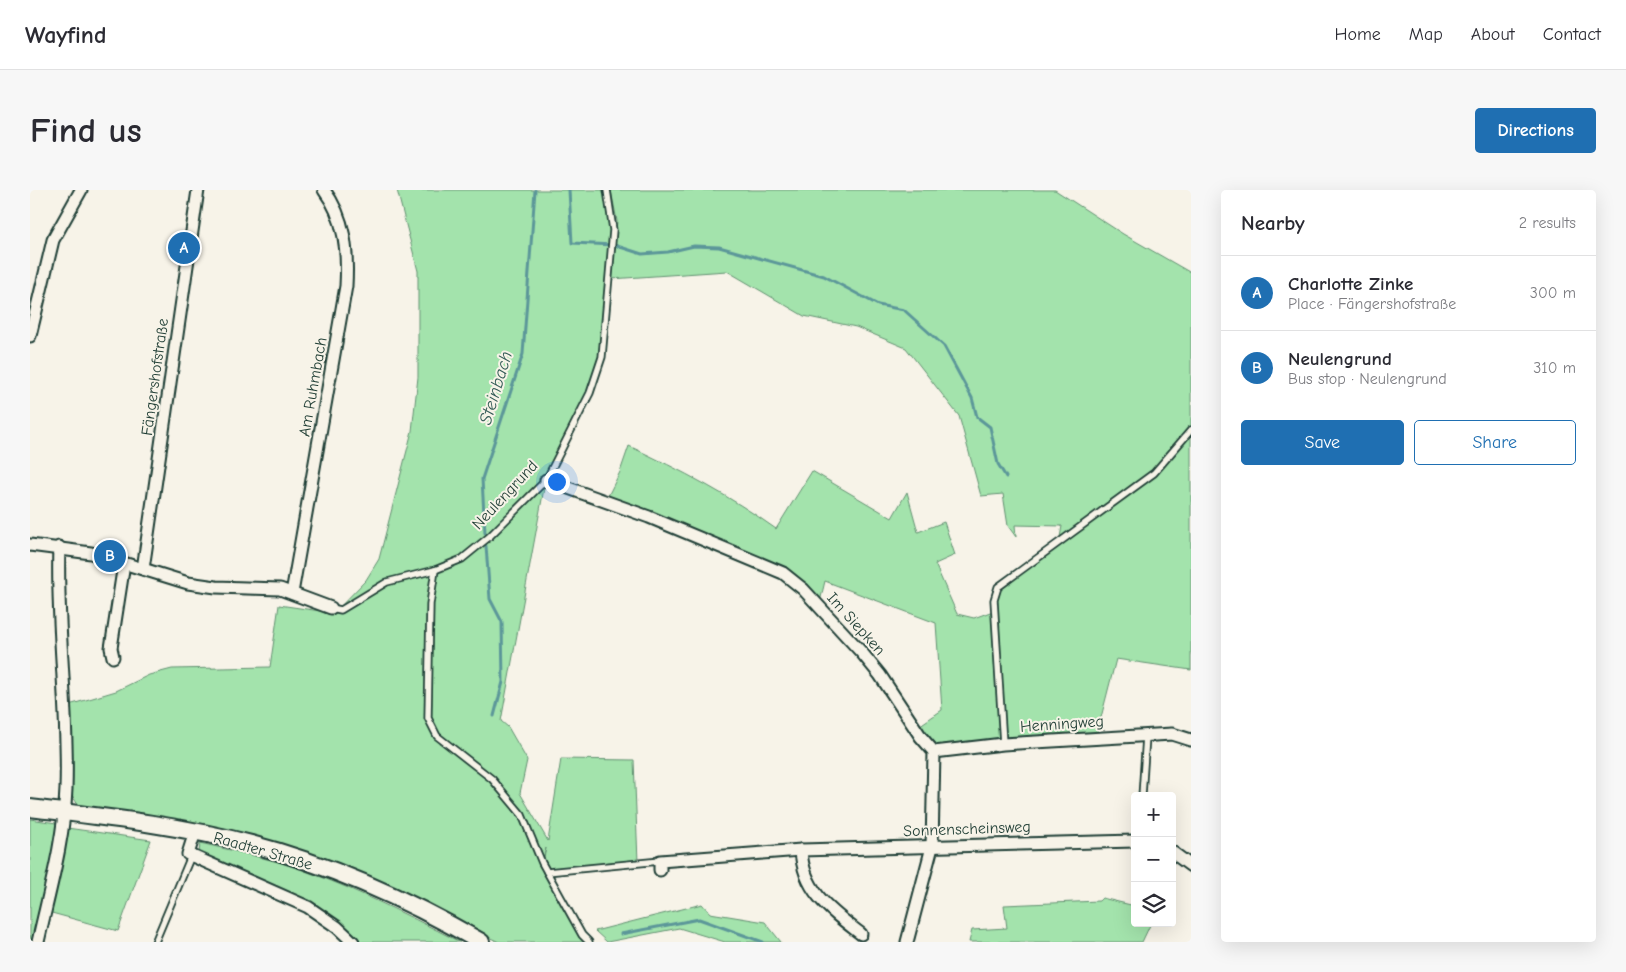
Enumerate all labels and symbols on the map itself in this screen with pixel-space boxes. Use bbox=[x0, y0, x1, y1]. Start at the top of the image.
pin: A bbox=[168, 229, 200, 267]
street label: Fängershofstraße bbox=[138, 317, 172, 437]
street label: Am Ruhmbach bbox=[295, 336, 331, 438]
water label: Steinbach bbox=[475, 349, 517, 427]
street label: Neulengrund bbox=[469, 457, 541, 533]
your location bbox=[544, 469, 570, 495]
pin: B bbox=[94, 537, 126, 575]
street label: Im Siepken bbox=[823, 589, 889, 659]
street label: Henningweg bbox=[1019, 712, 1105, 736]
street label: Sonnenscheinsweg bbox=[903, 818, 1031, 840]
street label: Raadter Straße bbox=[211, 828, 315, 874]

